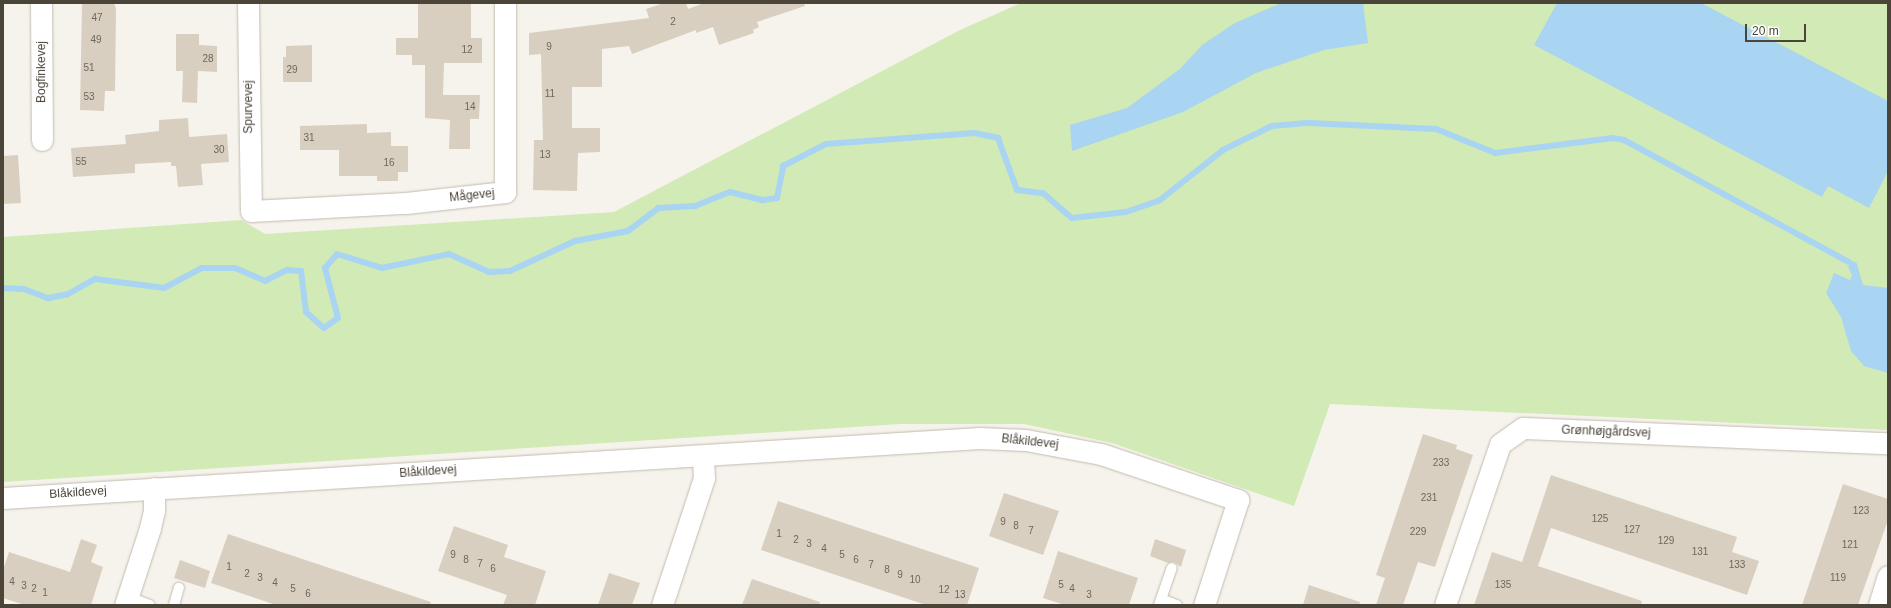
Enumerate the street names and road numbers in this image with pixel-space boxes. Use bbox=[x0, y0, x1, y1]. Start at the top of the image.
street label: Bogfinkevej bbox=[35, 41, 49, 103]
street label: Spurvevej bbox=[242, 80, 256, 134]
street label: Mågevej bbox=[449, 186, 495, 206]
street label: Grønhøjgårdsvej bbox=[1561, 423, 1651, 441]
street label: Blåkildevej bbox=[1001, 432, 1059, 452]
street label: Blåkildevej bbox=[399, 463, 457, 481]
street label: Blåkildevej bbox=[49, 484, 107, 502]

